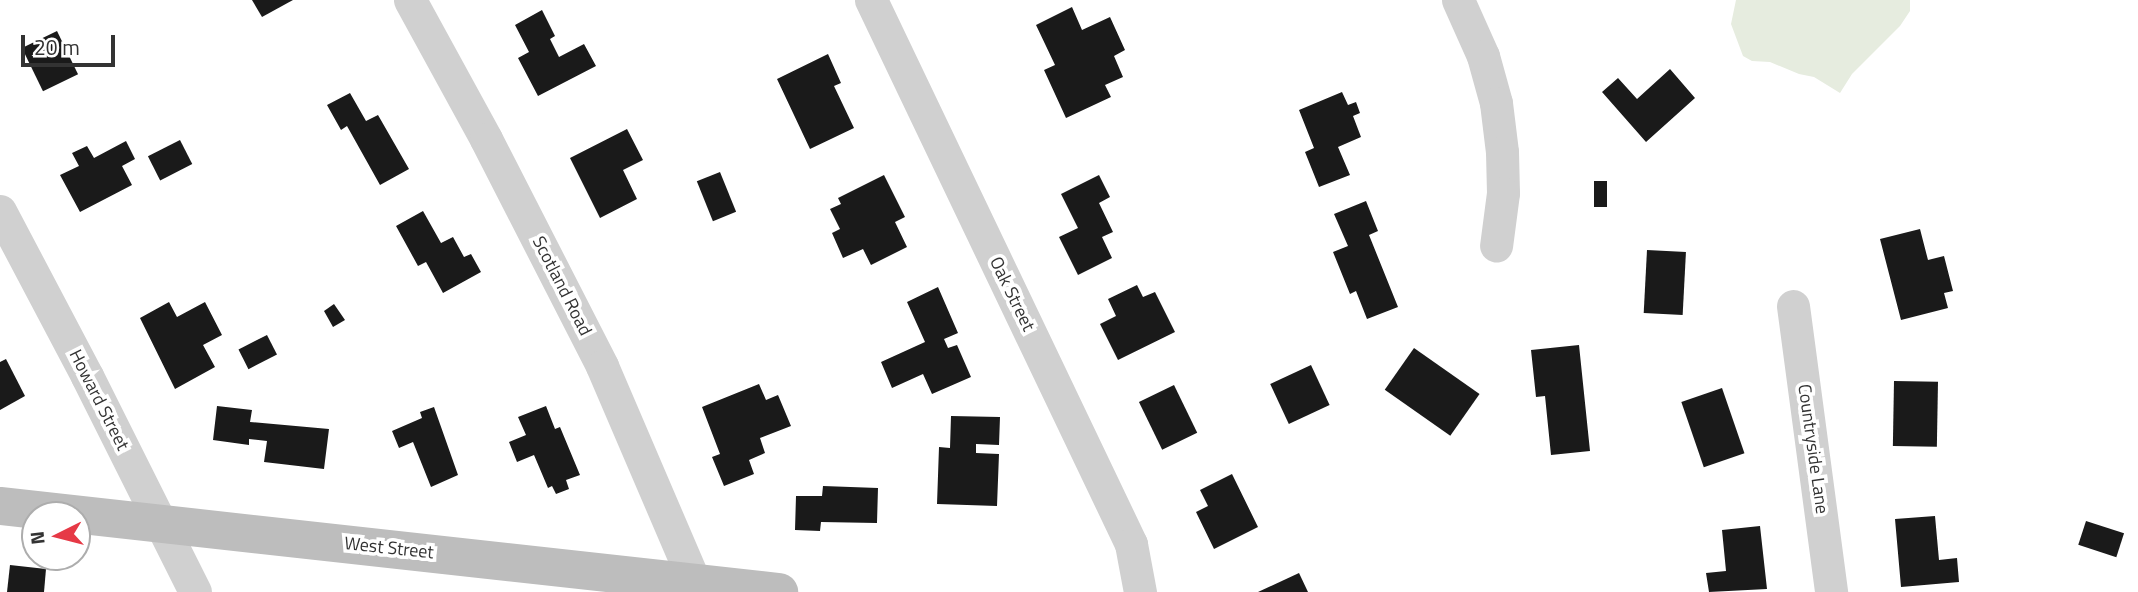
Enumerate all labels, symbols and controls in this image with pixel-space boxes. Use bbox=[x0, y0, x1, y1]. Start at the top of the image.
scale bar bbox=[24, 21, 119, 65]
text: 20 m bbox=[34, 31, 80, 63]
street label: Scotland Road bbox=[528, 233, 596, 339]
street label: Oak Street bbox=[985, 253, 1039, 335]
street label: Howard Street bbox=[64, 346, 134, 454]
street label: Countryside Lane bbox=[1793, 383, 1833, 515]
north arrow bbox=[21, 501, 91, 571]
text: N bbox=[21, 530, 52, 546]
street label: West Street bbox=[343, 533, 435, 563]

